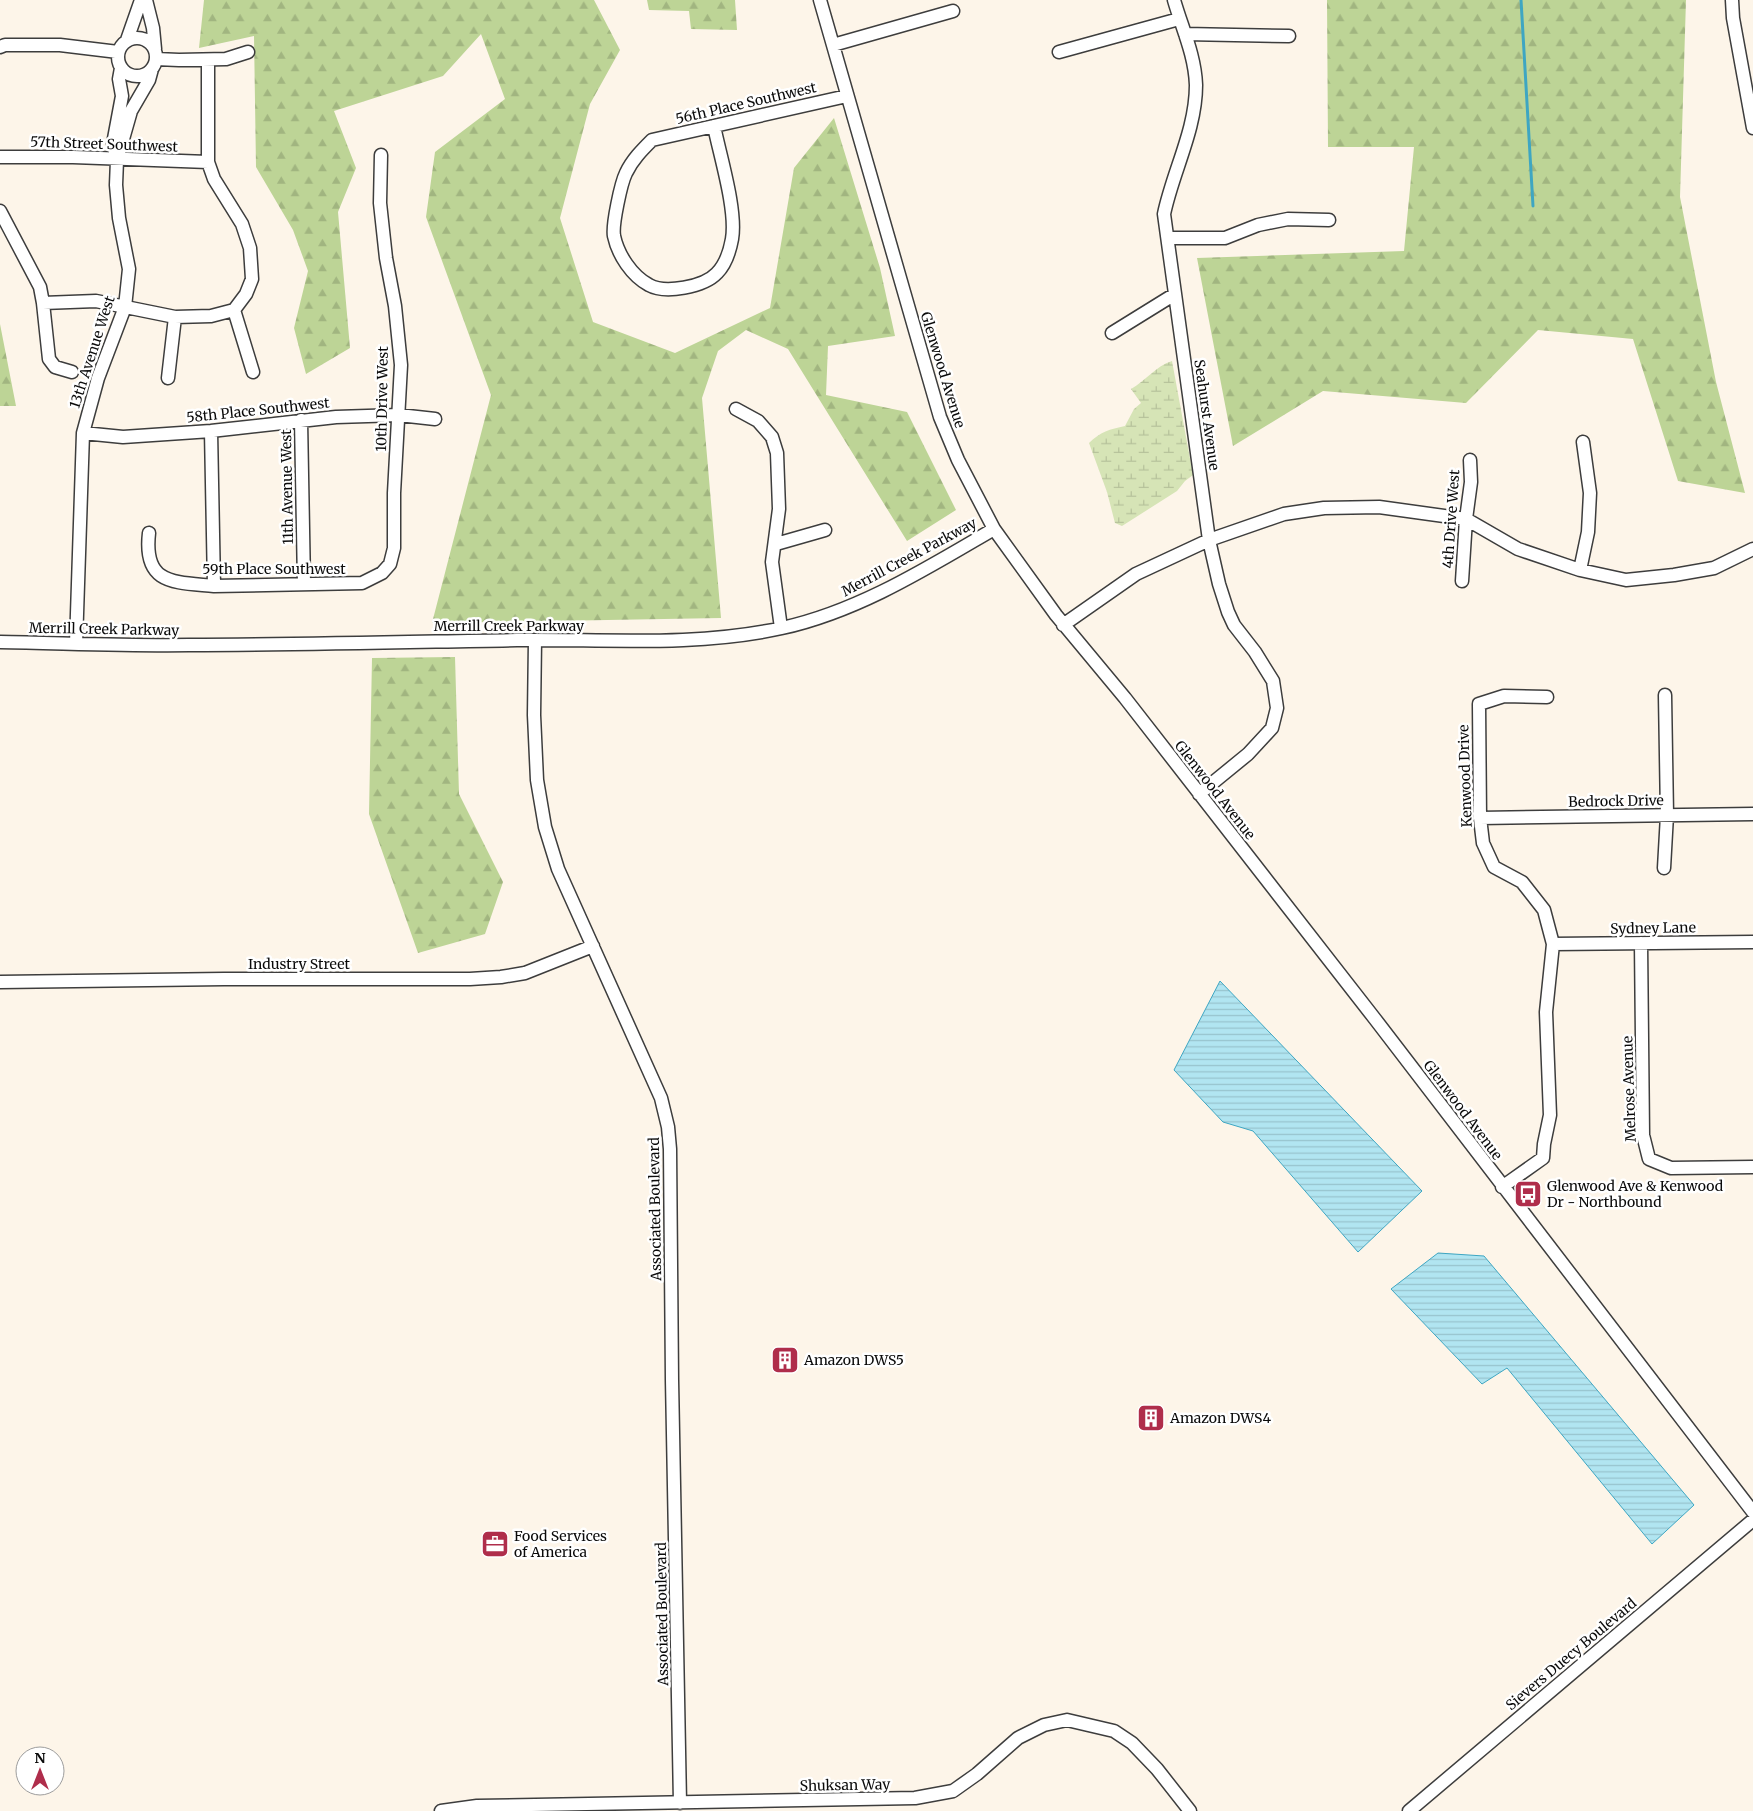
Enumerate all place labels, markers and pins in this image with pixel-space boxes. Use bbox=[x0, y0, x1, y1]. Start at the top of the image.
place label: Glenwood Ave & Kenwood Dr - Northbound bbox=[1547, 1177, 1724, 1211]
bus stop icon: Glenwood Ave & Kenwood Dr - Northbound bbox=[1513, 1179, 1543, 1209]
building icon: Amazon DWS5 bbox=[770, 1345, 800, 1375]
place label: Amazon DWS5 bbox=[803, 1351, 904, 1369]
building icon: Amazon DWS4 bbox=[1136, 1403, 1166, 1433]
place label: Amazon DWS4 bbox=[1169, 1409, 1271, 1427]
place label: Food Services of America bbox=[514, 1527, 607, 1561]
office icon: Food Services of America bbox=[480, 1529, 510, 1559]

